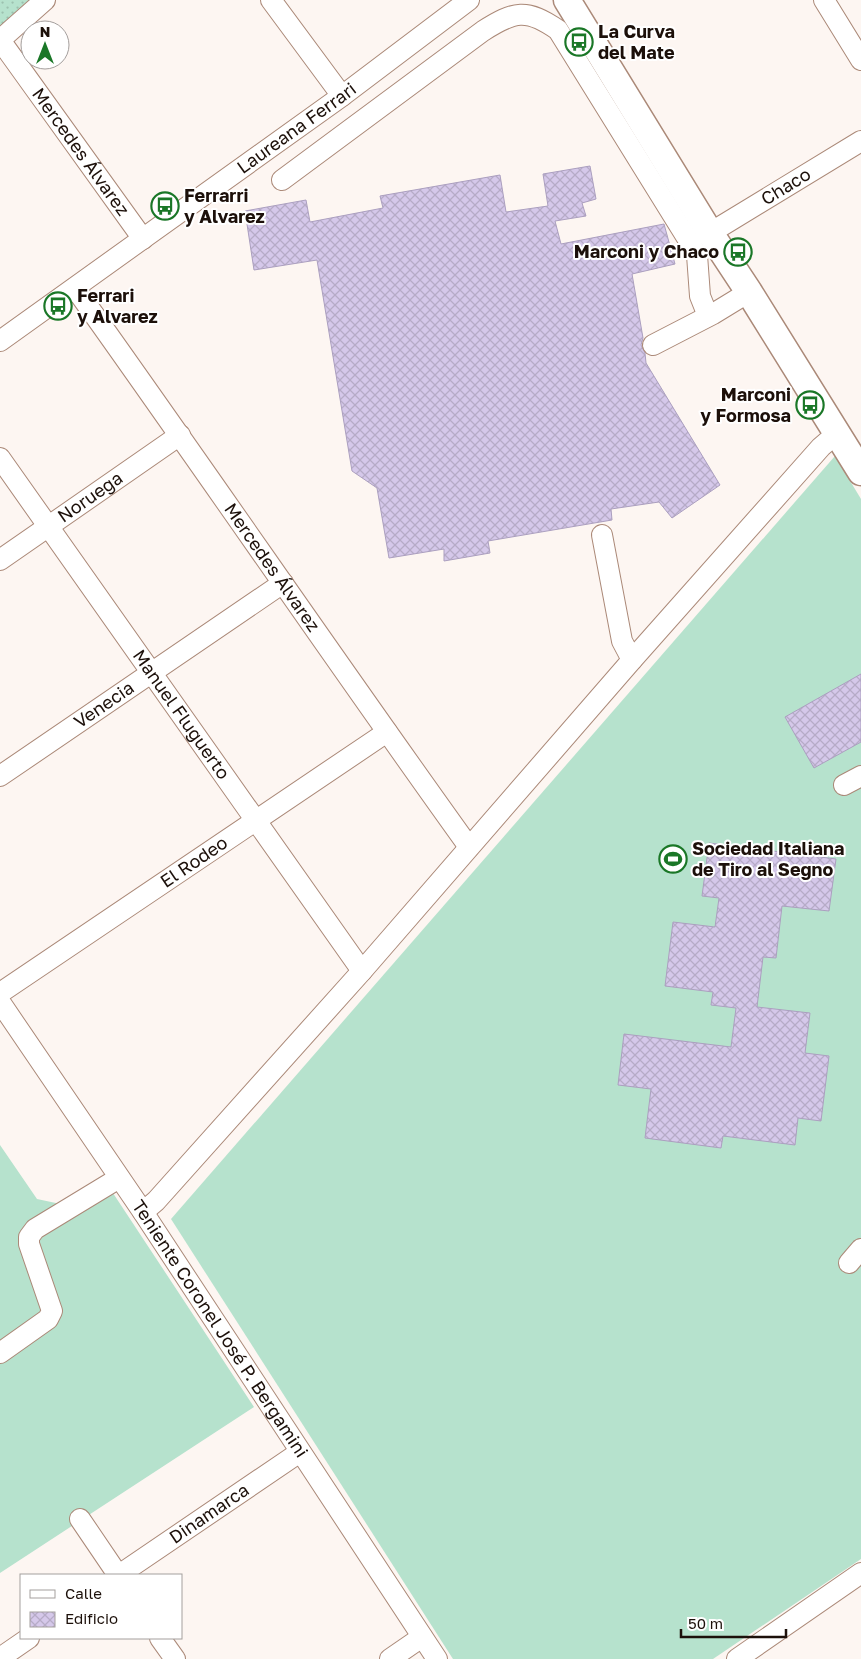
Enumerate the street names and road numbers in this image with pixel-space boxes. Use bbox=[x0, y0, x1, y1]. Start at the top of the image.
street label: Laureana Ferrari bbox=[232, 77, 360, 178]
street label: Mercedes Álvarez bbox=[28, 83, 135, 220]
street label: Chaco bbox=[757, 162, 814, 209]
street label: Noruega bbox=[53, 466, 126, 527]
street label: Mercedes Álvarez bbox=[220, 499, 325, 636]
street label: Manuel Fluguerto bbox=[129, 645, 235, 783]
street label: Venecia bbox=[69, 676, 138, 732]
street label: El Rodeo bbox=[156, 831, 231, 892]
street label: Teniente Coronel José P. Bergamini bbox=[128, 1195, 313, 1461]
street label: Dinamarca bbox=[165, 1478, 253, 1548]

